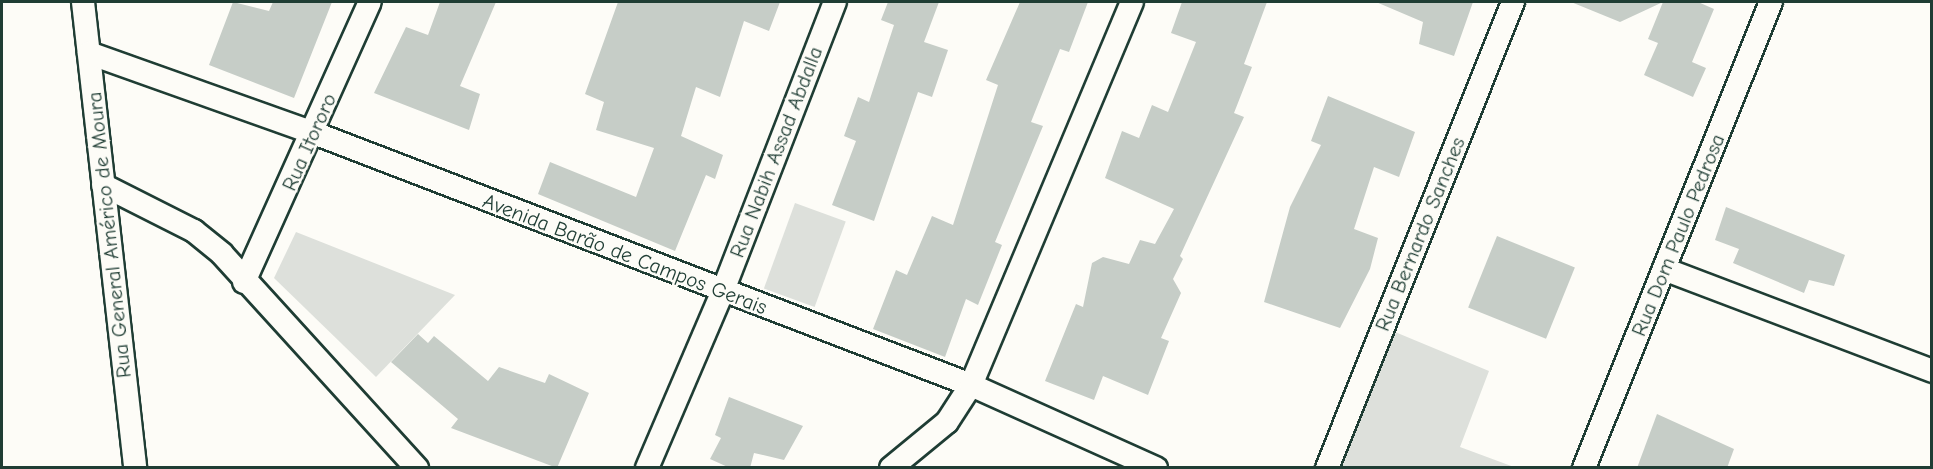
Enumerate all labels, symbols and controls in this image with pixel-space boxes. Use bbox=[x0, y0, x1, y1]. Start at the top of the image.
street label: Rua Nabih Assad Abdalla bbox=[724, 43, 828, 261]
street label: Rua Itororo bbox=[276, 89, 342, 195]
street label: Rua General Américo de Moura bbox=[81, 91, 137, 379]
street label: Rua Dom Paulo Pedrosa bbox=[1626, 130, 1730, 340]
street label: Rua Bernardo Sanches bbox=[1370, 133, 1470, 335]
street label: Avenida Barão de Campos Gerais bbox=[479, 188, 771, 320]

